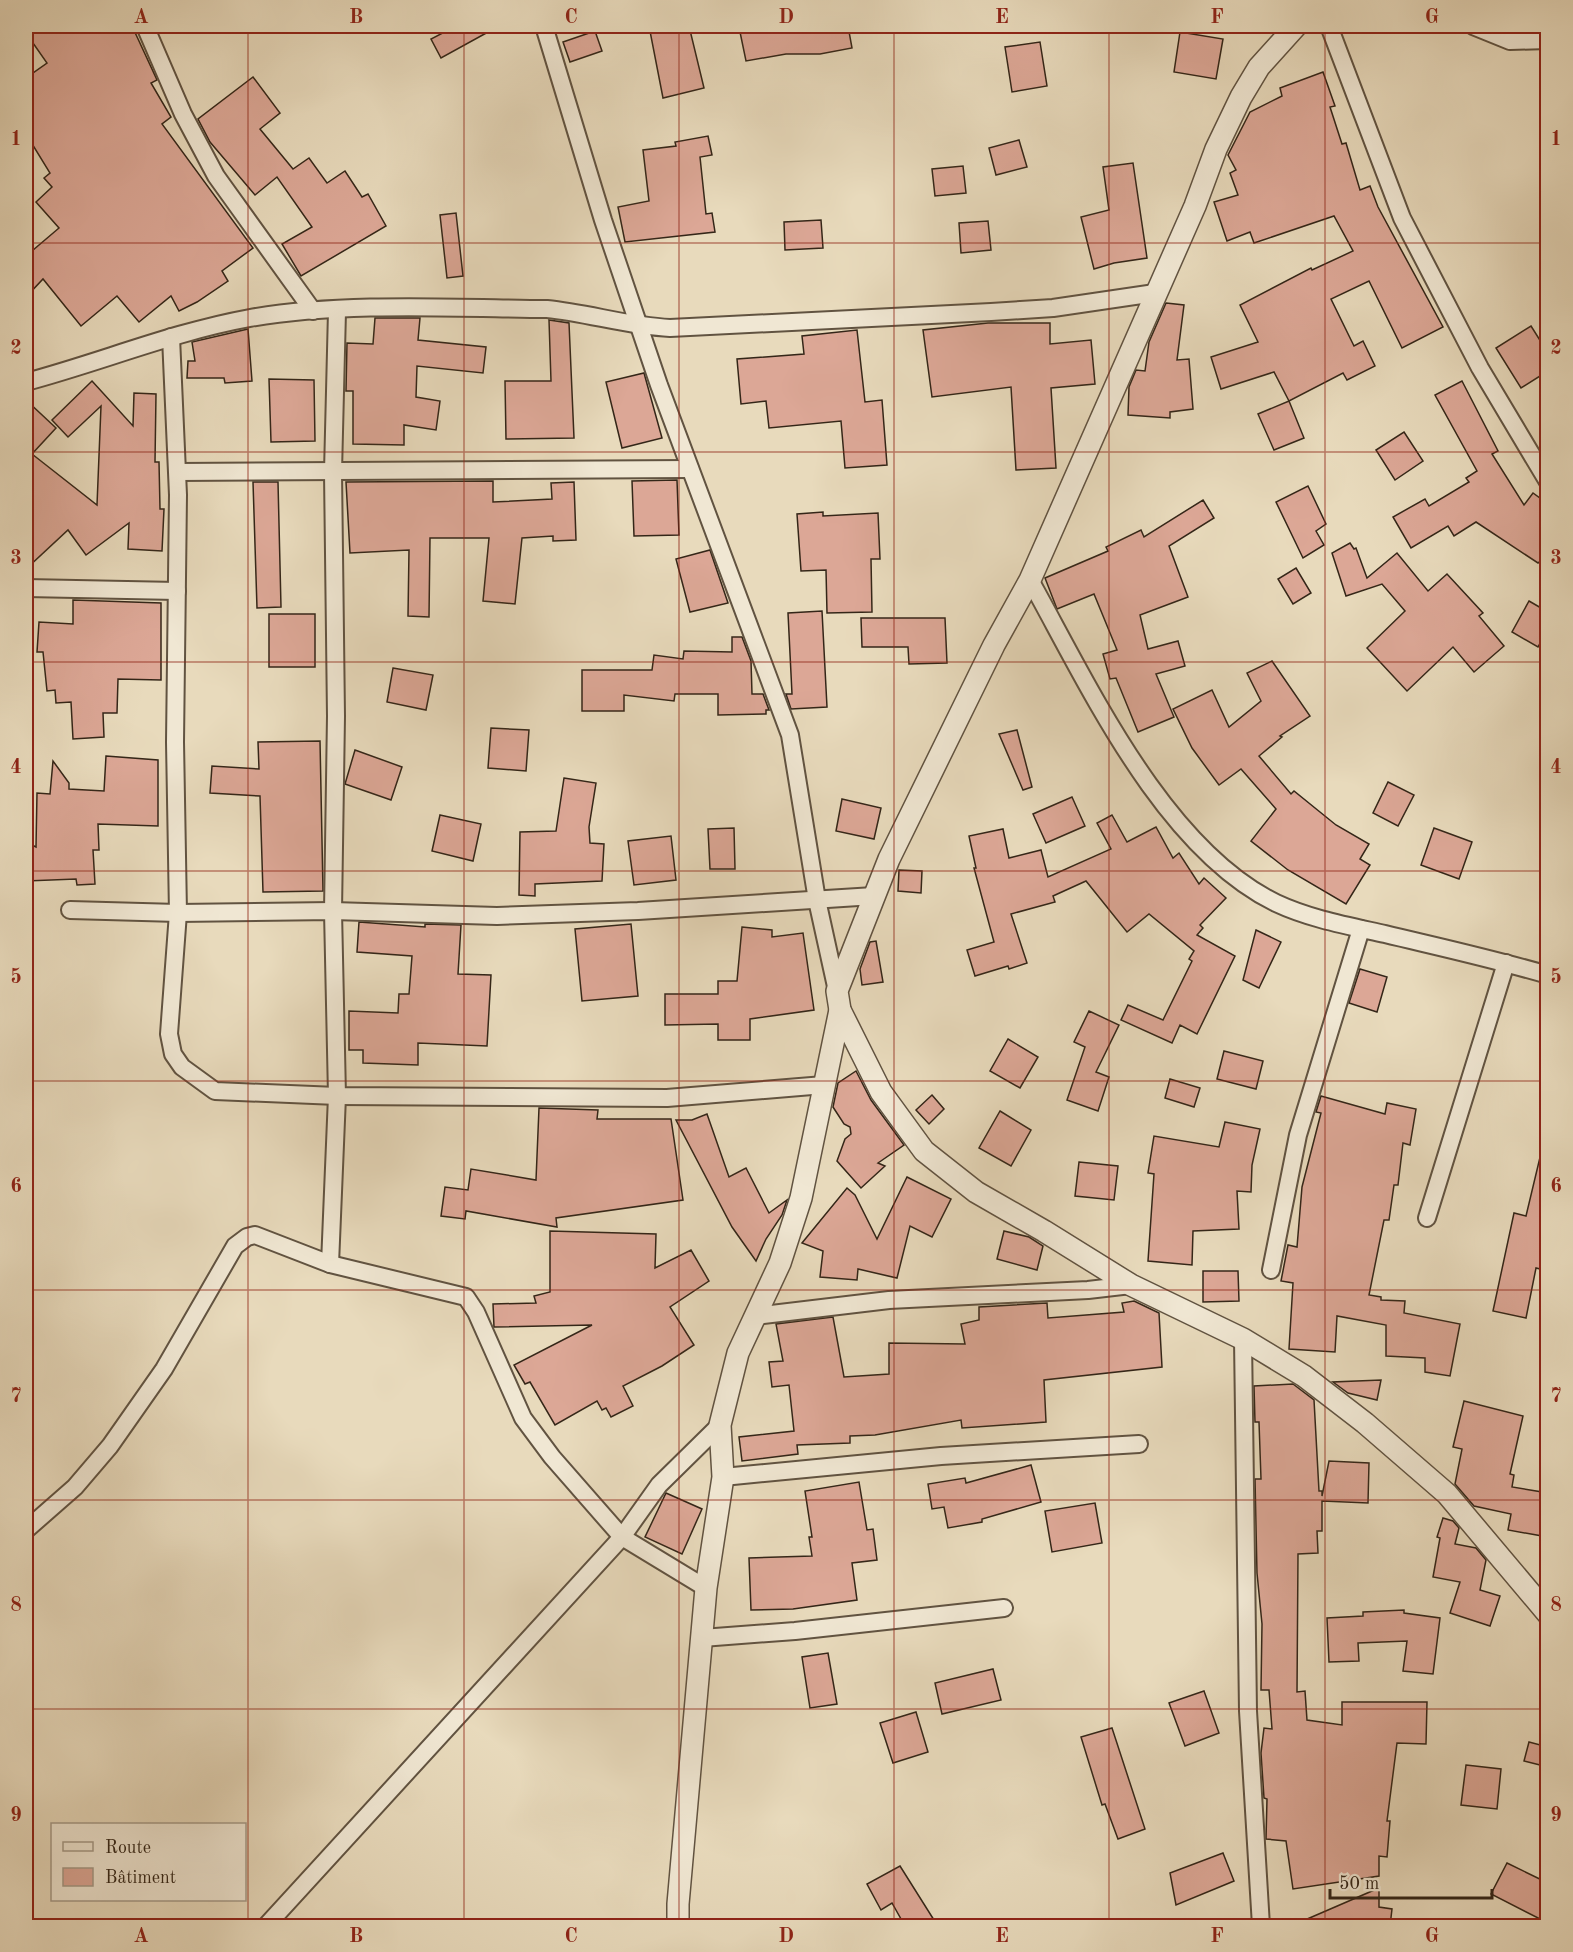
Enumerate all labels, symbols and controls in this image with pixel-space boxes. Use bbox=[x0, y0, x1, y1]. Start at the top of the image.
text: A bbox=[133, 8, 149, 28]
text: B bbox=[349, 8, 363, 28]
text: C bbox=[564, 8, 578, 28]
text: D bbox=[778, 8, 794, 28]
text: E bbox=[995, 8, 1009, 28]
text: F bbox=[1210, 8, 1224, 28]
text: G bbox=[1425, 8, 1439, 28]
text: 1 bbox=[10, 130, 22, 150]
text: 1 bbox=[1550, 130, 1562, 150]
text: 2 bbox=[10, 339, 22, 359]
text: 2 bbox=[1550, 339, 1562, 359]
text: 3 bbox=[10, 549, 22, 569]
text: 3 bbox=[1550, 549, 1562, 569]
text: 4 bbox=[10, 758, 22, 778]
text: 4 bbox=[1550, 758, 1562, 778]
text: 5 bbox=[10, 967, 22, 988]
text: 5 bbox=[1550, 967, 1562, 988]
text: 6 bbox=[10, 1177, 22, 1197]
text: 6 bbox=[1550, 1177, 1562, 1197]
text: 7 bbox=[10, 1387, 22, 1407]
text: 7 bbox=[1550, 1387, 1562, 1407]
text: 8 bbox=[10, 1596, 22, 1616]
text: 8 bbox=[1550, 1596, 1562, 1616]
text: 9 bbox=[10, 1806, 22, 1826]
text: 9 bbox=[1550, 1806, 1562, 1826]
legend bbox=[51, 1823, 246, 1901]
text: Route bbox=[105, 1839, 151, 1857]
scale bar bbox=[1330, 1862, 1492, 1900]
text: Bâtiment bbox=[105, 1869, 176, 1887]
text: 50 m bbox=[1339, 1875, 1379, 1893]
text: A bbox=[133, 1927, 149, 1947]
text: B bbox=[349, 1927, 363, 1947]
text: C bbox=[564, 1927, 578, 1947]
text: D bbox=[778, 1927, 794, 1947]
text: E bbox=[995, 1927, 1009, 1947]
text: F bbox=[1210, 1927, 1224, 1947]
text: G bbox=[1425, 1927, 1439, 1947]

